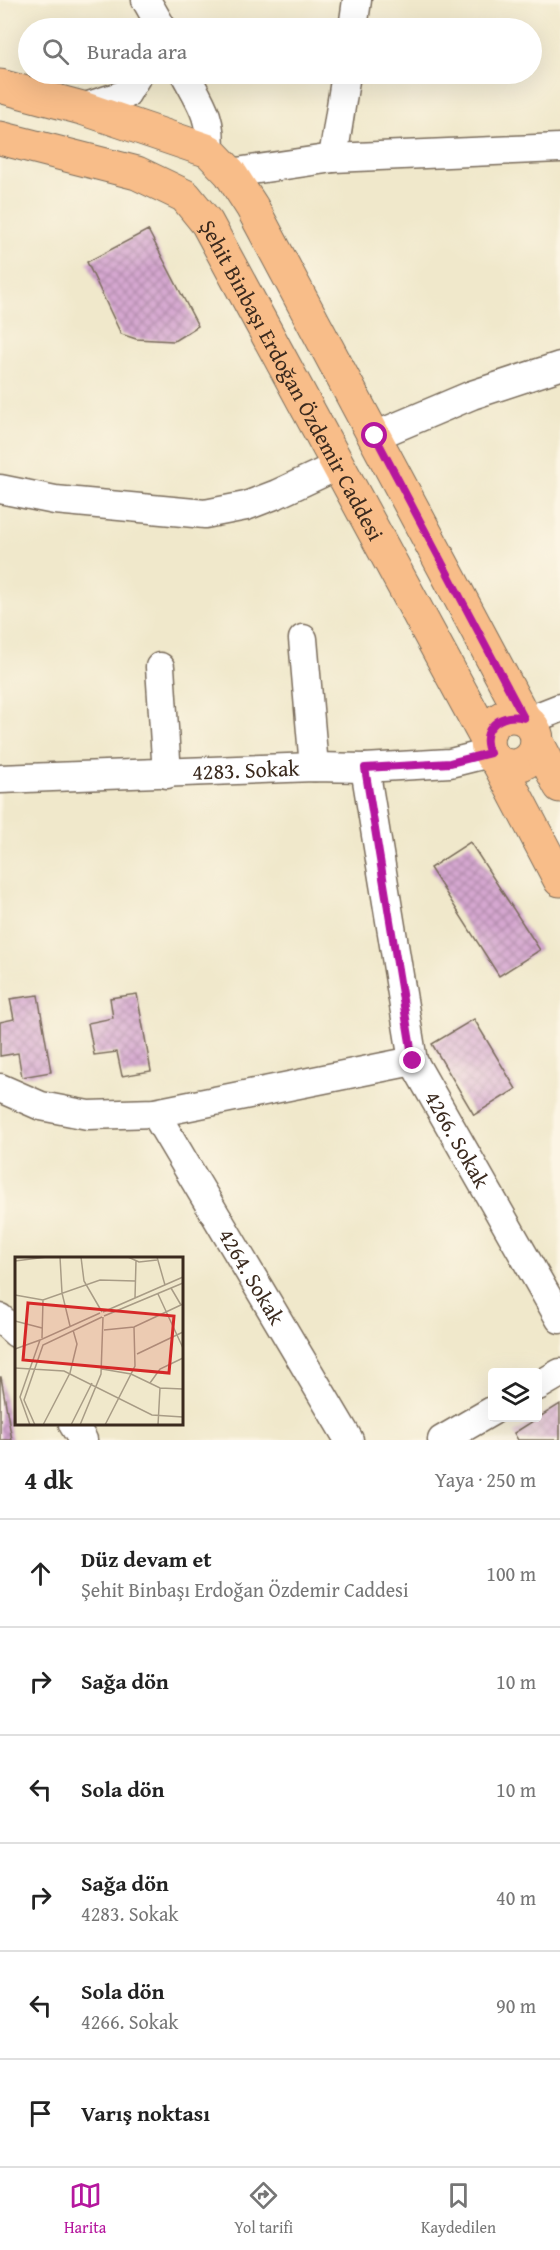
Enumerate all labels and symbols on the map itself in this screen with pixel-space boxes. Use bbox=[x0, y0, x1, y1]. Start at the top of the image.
street label: Şehit Binbaşı Erdoğan Özdemir Caddesi bbox=[192, 214, 392, 546]
route start bbox=[361, 422, 387, 448]
street label: 4283. Sokak bbox=[192, 752, 301, 788]
route end bbox=[399, 1047, 425, 1073]
street label: 4266. Sokak bbox=[417, 1085, 498, 1195]
street label: 4264. Sokak bbox=[211, 1222, 294, 1331]
inset map bbox=[15, 1257, 183, 1425]

